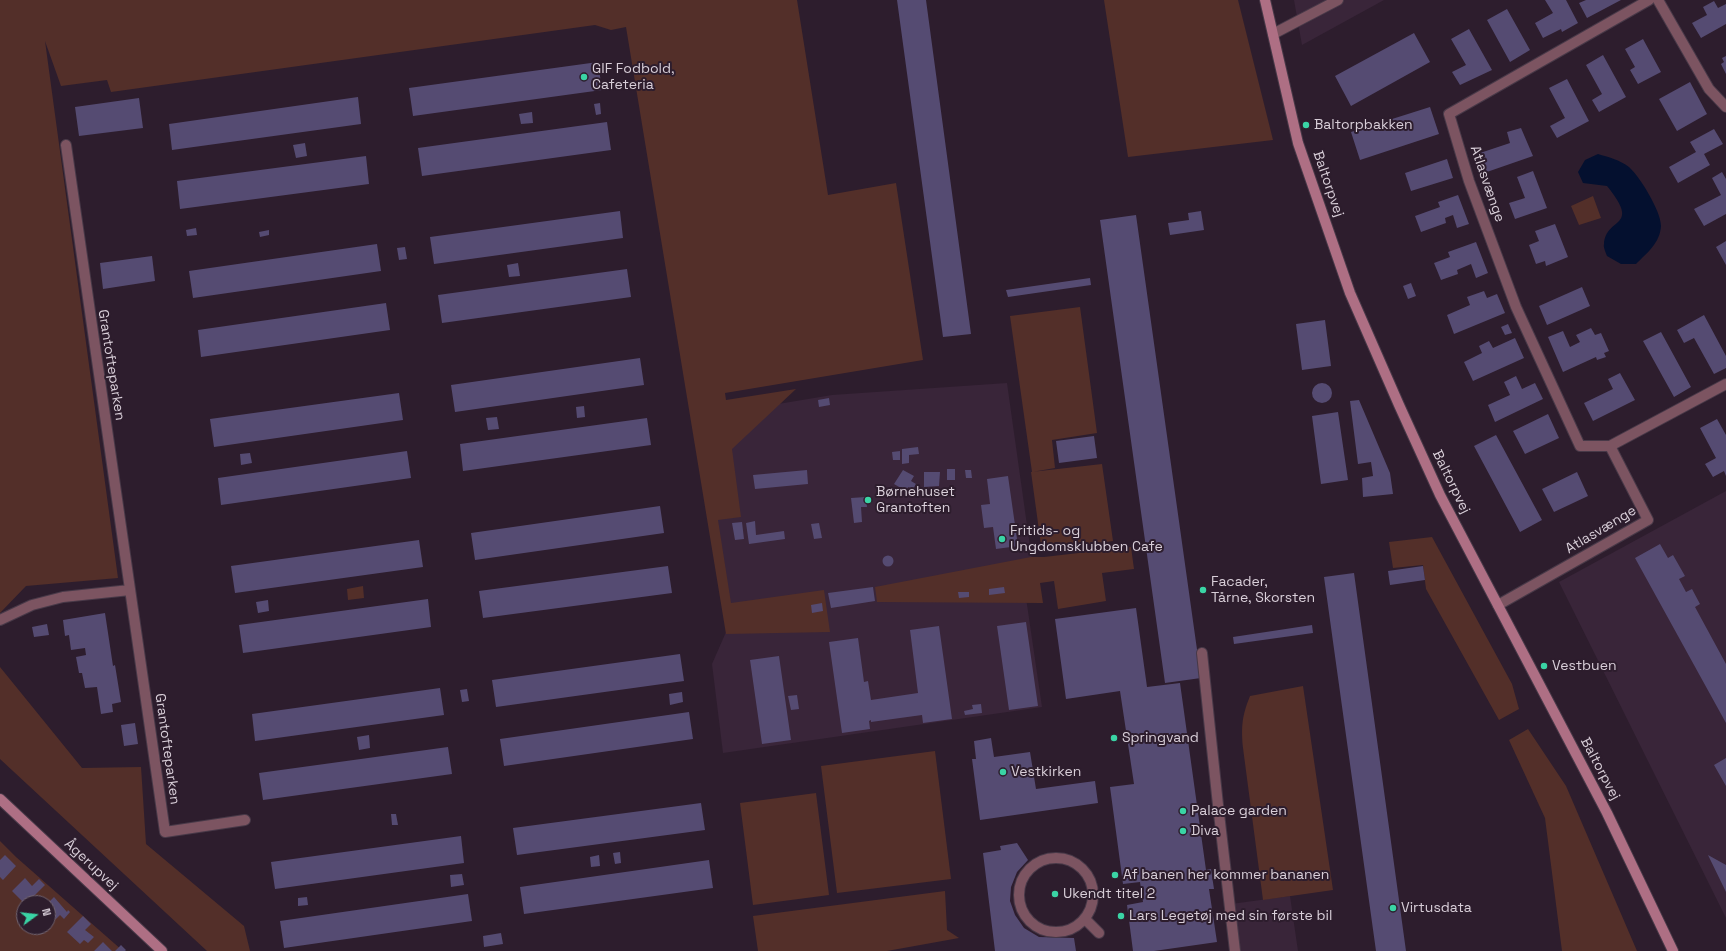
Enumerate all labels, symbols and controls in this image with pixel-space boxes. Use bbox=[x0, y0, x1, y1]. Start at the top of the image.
place label: GIF Fodbold, Cafeteria bbox=[592, 61, 675, 94]
marker: GIF Fodbold, Cafeteria bbox=[579, 72, 589, 82]
place label: Baltorpbakken bbox=[1314, 117, 1412, 133]
marker: Baltorpbakken bbox=[1301, 120, 1311, 130]
street label: Atlasvænge bbox=[1466, 144, 1508, 224]
street label: Baltorpvej bbox=[1309, 149, 1347, 219]
street label: Grantofteparken bbox=[94, 308, 128, 422]
street label: Baltorpvej bbox=[1428, 447, 1474, 517]
place label: Børnehuset Grantoften bbox=[876, 484, 955, 516]
marker: Børnehuset Grantoften bbox=[863, 495, 873, 505]
street label: Atlasvænge bbox=[1563, 502, 1639, 558]
place label: Fritids- og Ungdomsklubben Cafe bbox=[1010, 523, 1163, 556]
marker: Fritids- og Ungdomsklubben Cafe bbox=[997, 534, 1007, 544]
place label: Facader, Tårne, Skorsten bbox=[1211, 574, 1315, 606]
marker: Facader, Tårne, Skorsten bbox=[1198, 585, 1208, 595]
place label: Vestbuen bbox=[1552, 658, 1617, 674]
marker: Vestbuen bbox=[1539, 661, 1549, 671]
street label: Grantofteparken bbox=[151, 692, 183, 806]
place label: Springvand bbox=[1122, 730, 1199, 746]
marker: Springvand bbox=[1109, 733, 1119, 743]
street label: Baltorpvej bbox=[1576, 735, 1624, 803]
place label: Vestkirken bbox=[1011, 764, 1081, 780]
marker: Vestkirken bbox=[998, 767, 1008, 777]
place label: Palace garden bbox=[1191, 803, 1287, 819]
marker: Palace garden bbox=[1178, 806, 1188, 816]
place label: Diva bbox=[1191, 823, 1219, 839]
marker: Diva bbox=[1178, 826, 1188, 836]
street label: Ågerupvej bbox=[61, 836, 121, 894]
place label: Af banen her kommer bananen bbox=[1123, 867, 1329, 883]
marker: Af banen her kommer bananen bbox=[1110, 870, 1120, 880]
place label: Ukendt titel 2 bbox=[1063, 886, 1155, 902]
marker: Ukendt titel 2 bbox=[1050, 889, 1060, 899]
north arrow bbox=[16, 895, 56, 935]
place label: Virtusdata bbox=[1401, 900, 1472, 916]
marker: Virtusdata bbox=[1388, 903, 1398, 913]
text: N bbox=[39, 907, 54, 918]
place label: Lars Legetøj med sin første bil bbox=[1129, 908, 1332, 924]
marker: Lars Legetøj med sin første bil bbox=[1116, 911, 1126, 921]

